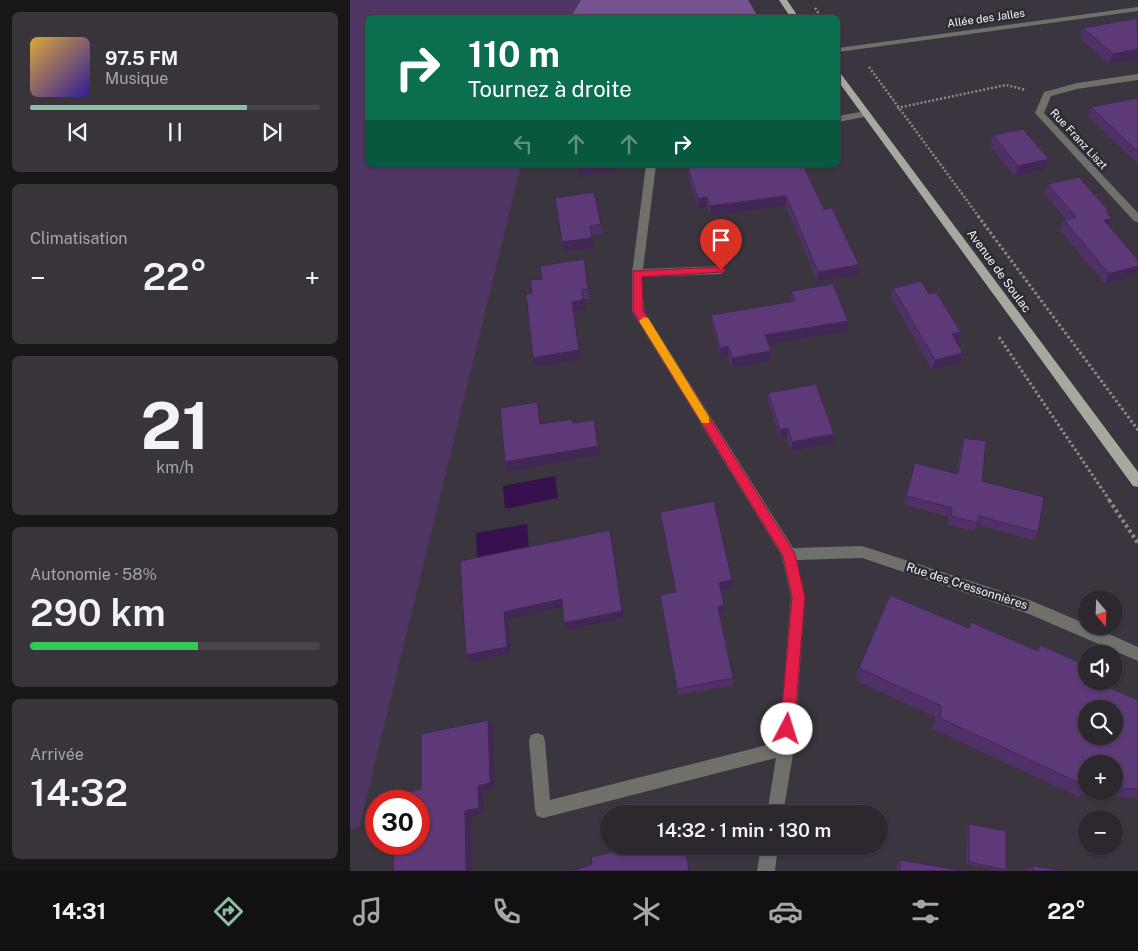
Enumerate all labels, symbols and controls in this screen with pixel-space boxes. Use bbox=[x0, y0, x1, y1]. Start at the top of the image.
street label: Allée des Jalles bbox=[946, 7, 1026, 29]
text: 110 m bbox=[468, 34, 560, 75]
icon: right bbox=[385, 35, 450, 100]
text: 97.5 FM bbox=[105, 47, 178, 69]
text: Musique bbox=[105, 69, 168, 88]
text: Tournez à droite bbox=[468, 76, 632, 102]
street label: Rue Franz Liszt bbox=[1048, 106, 1110, 172]
icon: previous bbox=[64, 118, 92, 146]
icon: pause bbox=[161, 118, 189, 146]
icon: next bbox=[258, 118, 286, 146]
icon: left bbox=[509, 130, 537, 158]
icon: ahead bbox=[562, 130, 590, 158]
icon: ahead bbox=[615, 130, 643, 158]
icon: right bbox=[668, 130, 696, 158]
pin bbox=[700, 219, 742, 270]
icon: arrive bbox=[707, 226, 735, 254]
street label: Avenue de Soulac bbox=[964, 227, 1034, 315]
text: Climatisation bbox=[30, 229, 127, 248]
text: 22° bbox=[143, 254, 207, 299]
text: − bbox=[30, 261, 46, 294]
text: + bbox=[304, 261, 320, 294]
text: 21 bbox=[140, 387, 210, 464]
text: km/h bbox=[156, 458, 194, 477]
street label: Rue des Cressonnières bbox=[904, 560, 1030, 612]
text: Autonomie · 58% bbox=[30, 565, 157, 584]
text: 290 km bbox=[30, 590, 166, 635]
north arrow bbox=[1078, 590, 1122, 635]
map controls bbox=[1078, 590, 1123, 855]
button: sound bbox=[1078, 645, 1123, 690]
button: search bbox=[1078, 700, 1123, 745]
position arrow bbox=[760, 702, 812, 754]
text: Arrivée bbox=[30, 745, 84, 764]
button: + bbox=[1078, 755, 1123, 800]
text: 14:32 bbox=[30, 770, 128, 815]
speed limit sign: 30 bbox=[365, 790, 430, 855]
button: − bbox=[1078, 810, 1123, 855]
text: 14:32 · 1 min · 130 m bbox=[657, 819, 831, 841]
icon: directions bbox=[211, 894, 246, 929]
icon: music bbox=[350, 894, 385, 929]
icon: phone bbox=[489, 894, 524, 929]
icon: climate bbox=[629, 894, 664, 929]
icon: car bbox=[768, 894, 803, 929]
icon: filters bbox=[908, 894, 943, 929]
text: 14:31 bbox=[52, 898, 106, 924]
text: 22° bbox=[1047, 898, 1086, 924]

